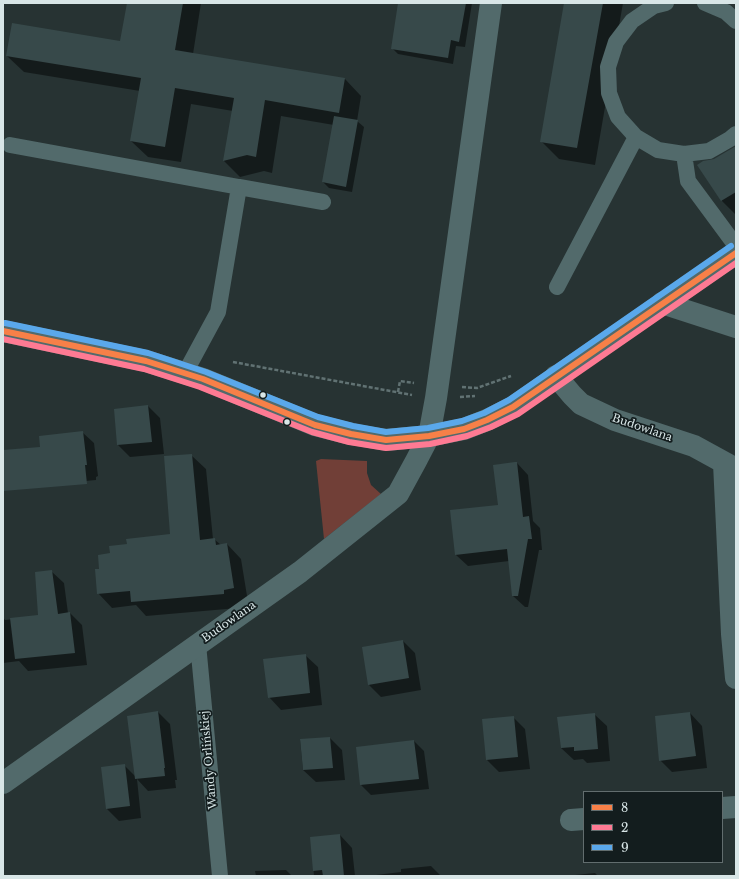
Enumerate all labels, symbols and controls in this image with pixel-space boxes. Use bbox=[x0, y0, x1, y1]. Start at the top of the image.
unlabelled marker bbox=[258, 390, 268, 400]
street label: Budowlana bbox=[610, 412, 674, 444]
unlabelled marker bbox=[282, 417, 292, 427]
street label: Budowlana bbox=[199, 599, 259, 645]
street label: Wandy Orlińskiej bbox=[198, 710, 220, 810]
legend bbox=[583, 791, 723, 863]
text: 8 bbox=[621, 800, 628, 815]
text: 2 bbox=[621, 820, 628, 835]
text: 9 bbox=[621, 840, 629, 855]

